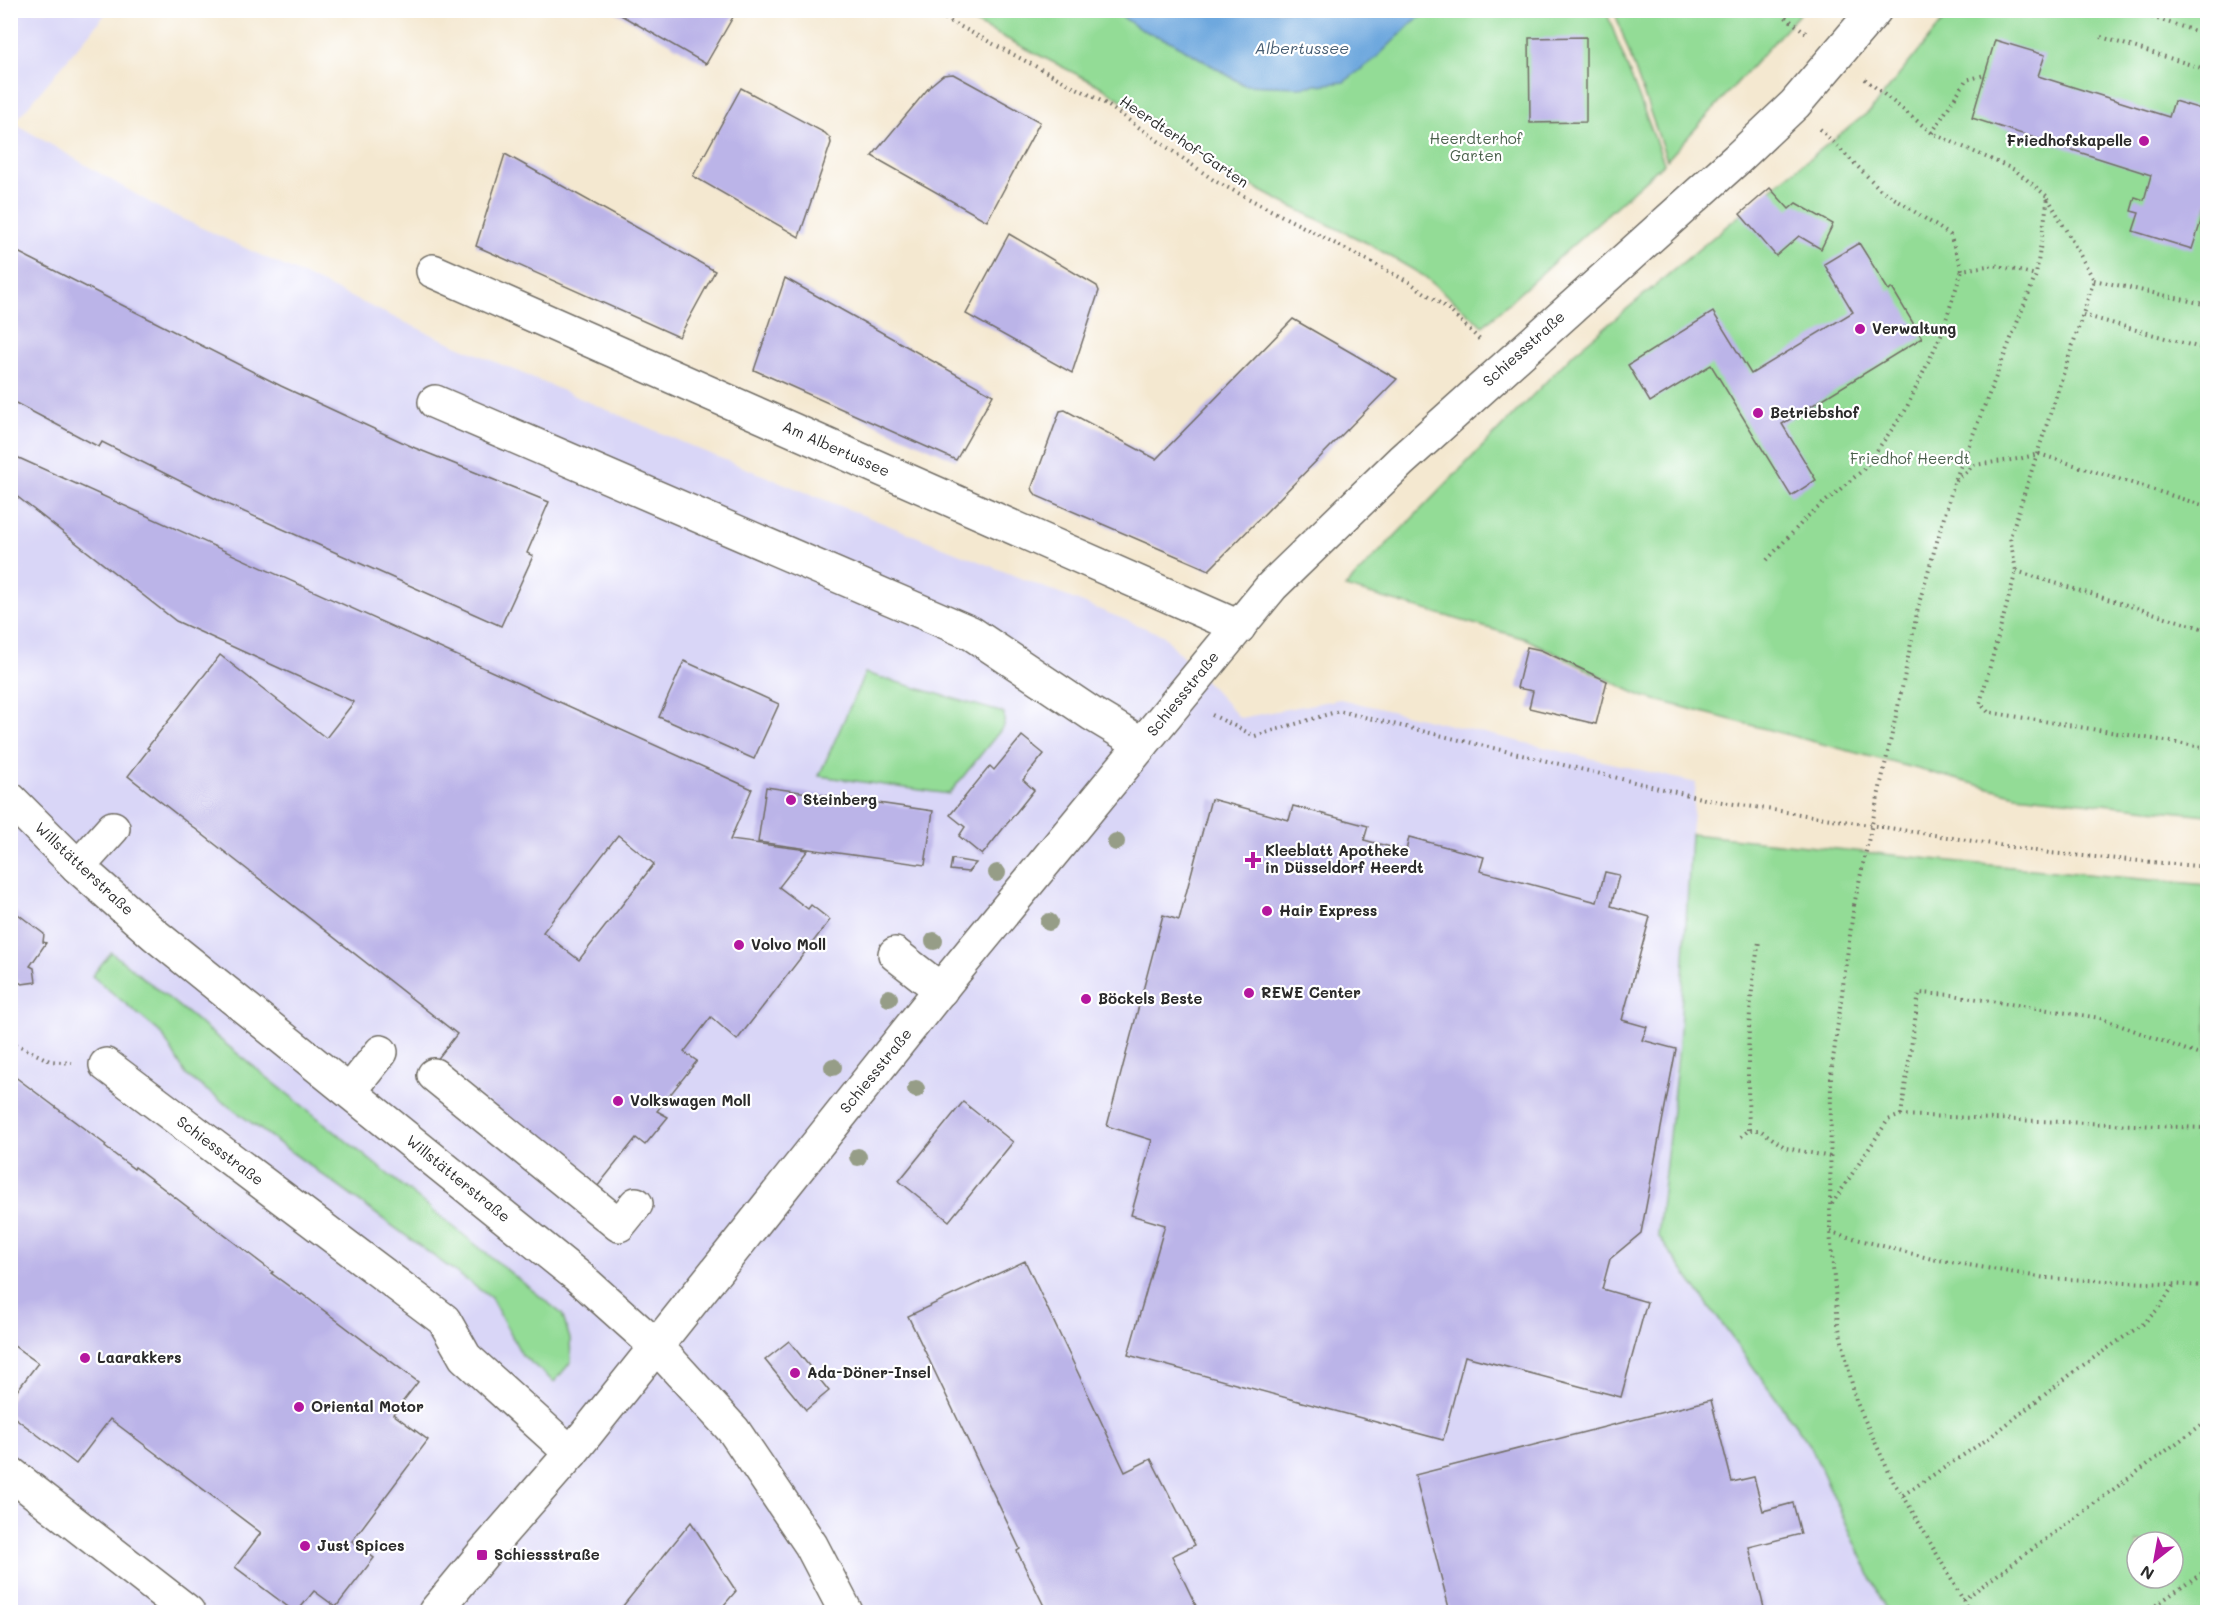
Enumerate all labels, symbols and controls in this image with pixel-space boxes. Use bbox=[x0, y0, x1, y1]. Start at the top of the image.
water label: Albertussee bbox=[1255, 37, 1349, 58]
street label: Heerdterhof-Garten bbox=[1116, 91, 1253, 192]
park label: Heerdterhof Garten bbox=[1430, 128, 1524, 165]
place label: Friedhofskapelle bbox=[2007, 130, 2132, 150]
marker: Friedhofskapelle bbox=[2137, 134, 2151, 148]
street label: Schiessstraße bbox=[1478, 306, 1569, 390]
place label: Verwaltung bbox=[1872, 318, 1956, 338]
marker: Verwaltung bbox=[1853, 322, 1867, 336]
place label: Betriebshof bbox=[1770, 402, 1859, 422]
marker: Betriebshof bbox=[1751, 406, 1765, 420]
street label: Am Albertussee bbox=[780, 415, 893, 481]
park label: Friedhof Heerdt bbox=[1850, 448, 1970, 468]
street label: Schiessstraße bbox=[1142, 647, 1223, 740]
place label: Steinberg bbox=[803, 789, 877, 809]
marker: Steinberg bbox=[784, 793, 798, 807]
street label: Willstätterstraße bbox=[31, 817, 138, 919]
place label: Kleeblatt Apotheke in Düsseldorf Heerdt bbox=[1265, 840, 1424, 877]
marker: Kleeblatt Apotheke in Düsseldorf Heerdt bbox=[1246, 853, 1260, 867]
place label: Hair Express bbox=[1279, 900, 1377, 920]
marker: Hair Express bbox=[1260, 904, 1274, 918]
place label: Volvo Moll bbox=[751, 934, 826, 954]
marker: Volvo Moll bbox=[732, 938, 746, 952]
place label: REWE Center bbox=[1261, 982, 1361, 1002]
marker: REWE Center bbox=[1242, 986, 1256, 1000]
place label: Böckels Beste bbox=[1098, 988, 1202, 1008]
marker: Böckels Beste bbox=[1079, 992, 1093, 1006]
street label: Schiessstraße bbox=[835, 1024, 916, 1117]
place label: Volkswagen Moll bbox=[630, 1090, 751, 1110]
marker: Volkswagen Moll bbox=[611, 1094, 625, 1108]
street label: Schiessstraße bbox=[173, 1111, 268, 1189]
street label: Willstätterstraße bbox=[403, 1130, 515, 1226]
place label: Laarakkers bbox=[97, 1347, 182, 1367]
marker: Laarakkers bbox=[78, 1351, 92, 1365]
place label: Ada-Döner-Insel bbox=[807, 1362, 931, 1382]
marker: Ada-Döner-Insel bbox=[788, 1366, 802, 1380]
place label: Oriental Motor bbox=[311, 1396, 424, 1416]
marker: Oriental Motor bbox=[292, 1400, 306, 1414]
north arrow bbox=[2125, 1530, 2185, 1590]
place label: Just Spices bbox=[317, 1535, 404, 1555]
marker: Just Spices bbox=[298, 1539, 312, 1553]
place label: Schiessstraße bbox=[494, 1544, 600, 1564]
marker: Schiessstraße bbox=[475, 1548, 489, 1562]
text: N bbox=[2136, 1561, 2158, 1585]

